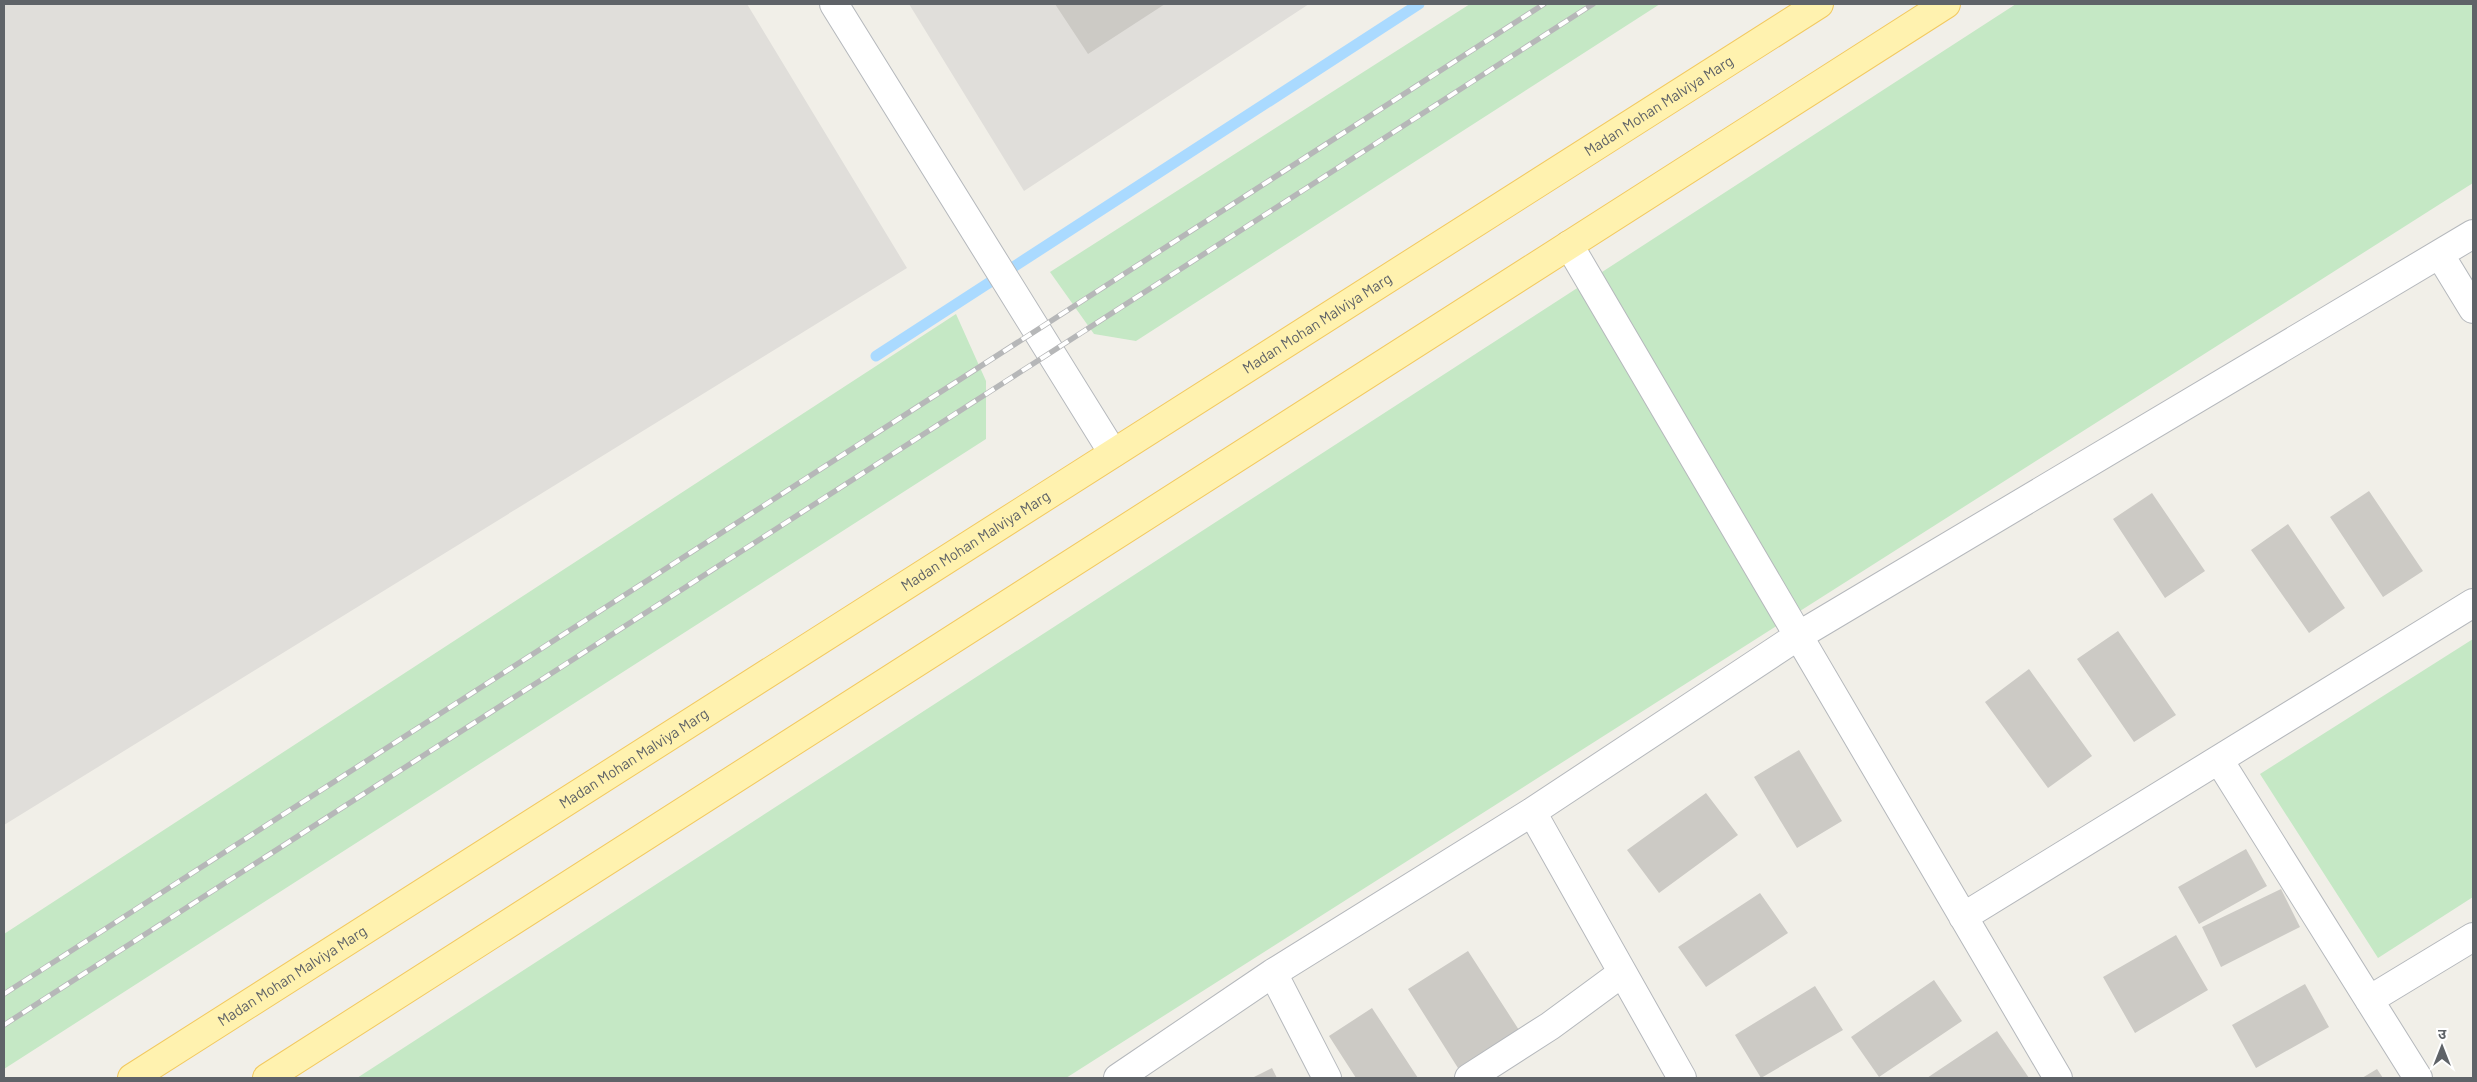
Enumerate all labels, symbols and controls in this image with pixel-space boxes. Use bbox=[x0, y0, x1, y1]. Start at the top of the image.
street label: Madan Mohan Malviya Marg bbox=[1580, 51, 1736, 159]
street label: Madan Mohan Malviya Marg bbox=[1239, 269, 1395, 377]
street label: Madan Mohan Malviya Marg bbox=[897, 486, 1053, 594]
street label: Madan Mohan Malviya Marg bbox=[556, 704, 711, 812]
street label: Madan Mohan Malviya Marg bbox=[214, 921, 370, 1029]
north arrow bbox=[2417, 1022, 2467, 1072]
text: उ bbox=[2438, 1025, 2447, 1042]

